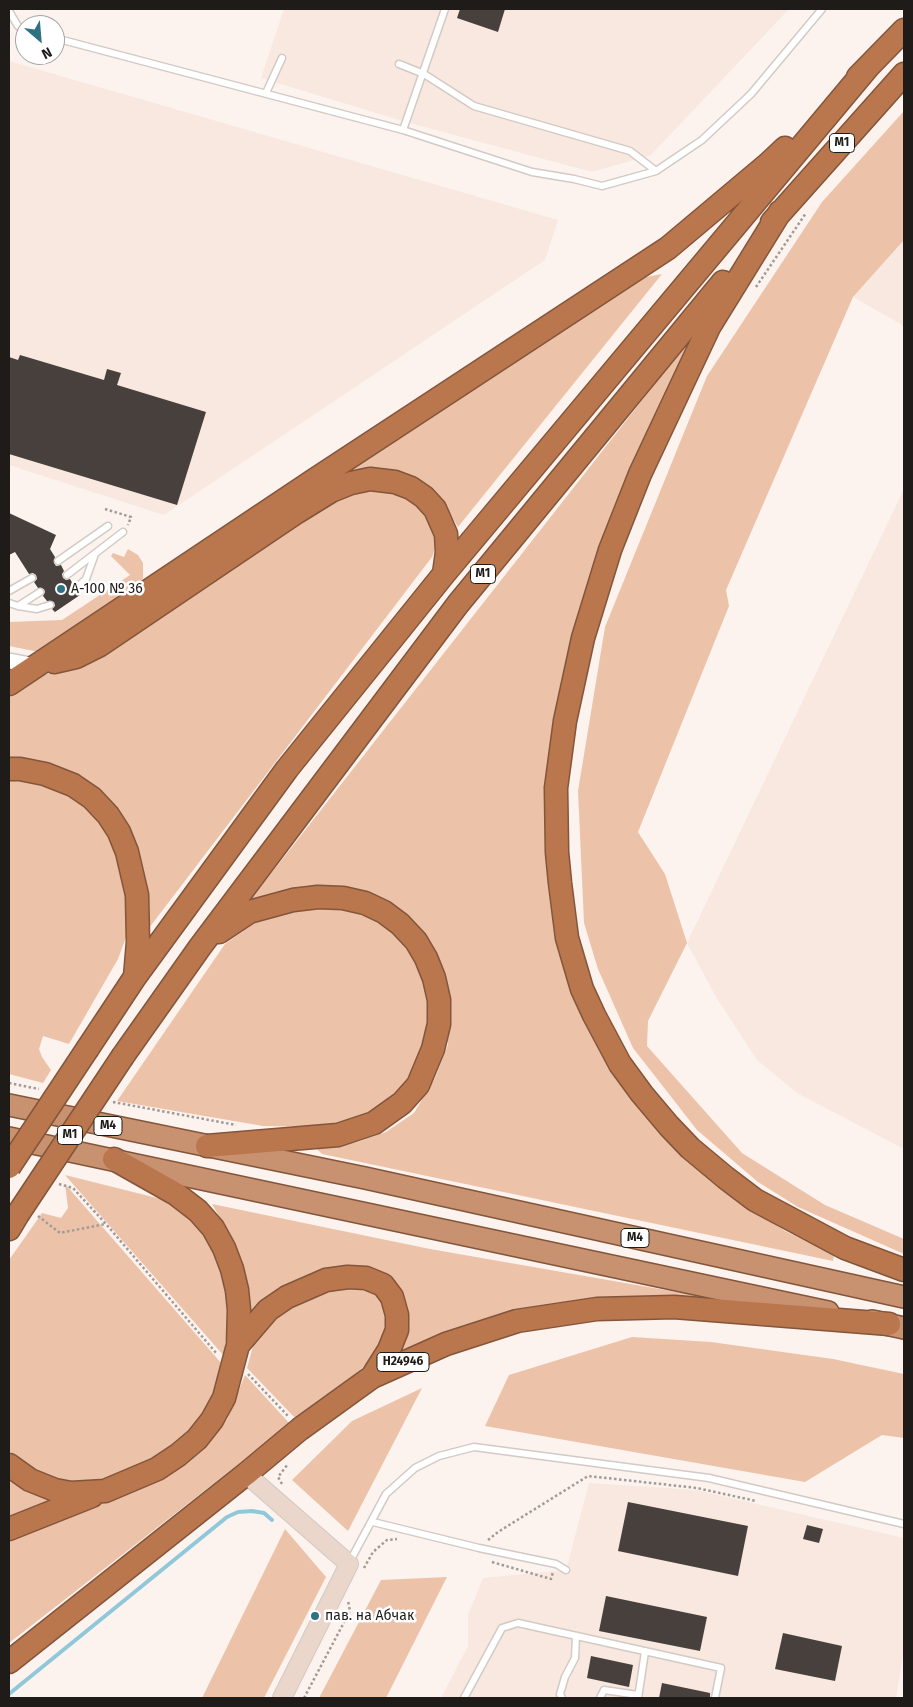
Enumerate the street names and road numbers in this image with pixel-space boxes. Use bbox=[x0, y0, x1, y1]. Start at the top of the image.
road number: М1 bbox=[830, 134, 854, 152]
road number: М1 bbox=[470, 564, 496, 584]
road number: М4 bbox=[94, 1116, 122, 1136]
road number: М1 bbox=[58, 1126, 82, 1144]
road number: М4 bbox=[621, 1228, 649, 1248]
road number: Н24946 bbox=[377, 1352, 429, 1371]

